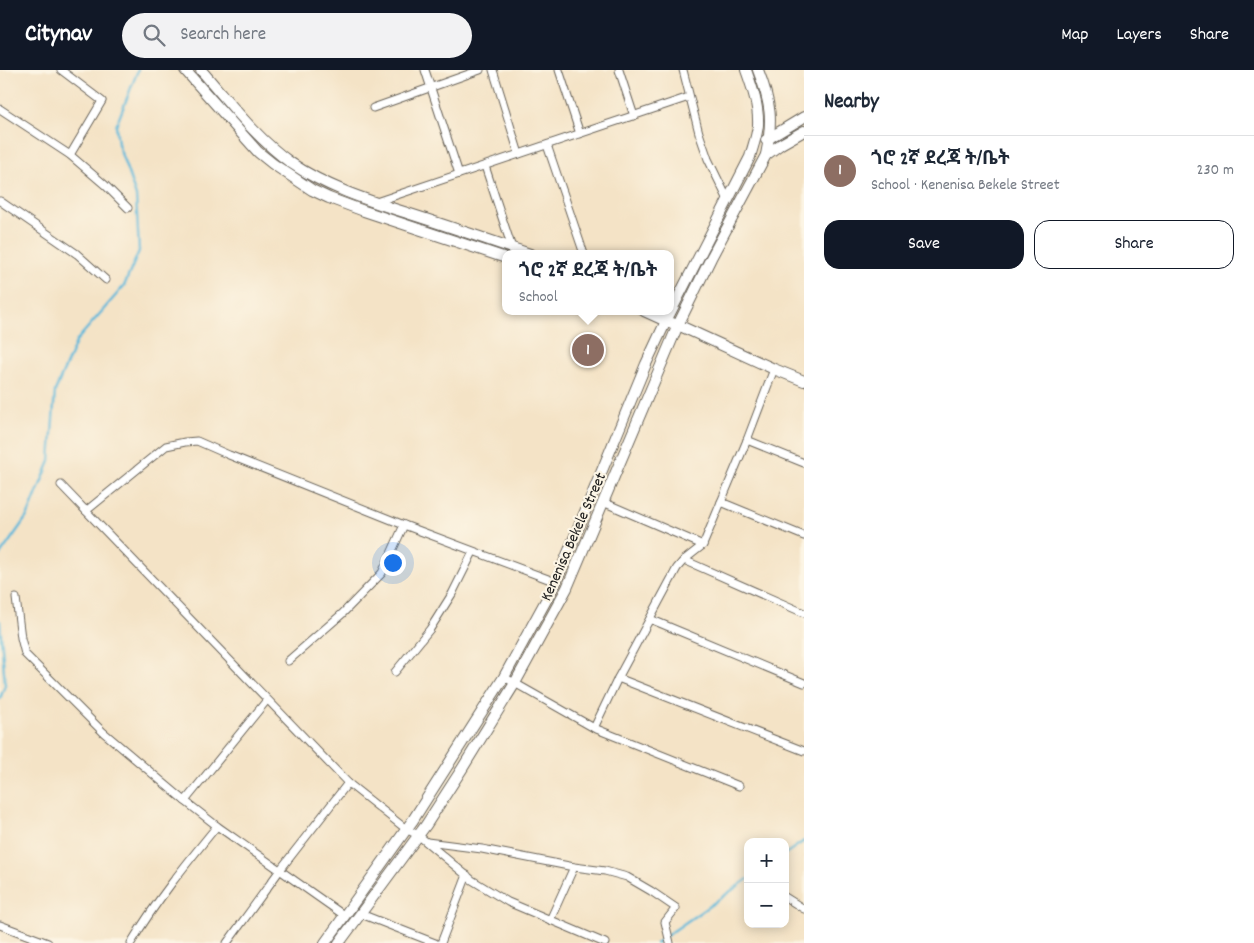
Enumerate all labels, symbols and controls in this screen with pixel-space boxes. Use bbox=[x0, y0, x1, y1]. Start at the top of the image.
search box bbox=[122, 13, 472, 58]
text: Citynav bbox=[25, 18, 92, 52]
icon: search bbox=[140, 21, 168, 49]
text: Search here bbox=[180, 22, 266, 49]
text: Map bbox=[1061, 23, 1088, 48]
text: Layers bbox=[1116, 23, 1162, 48]
text: Share bbox=[1190, 23, 1229, 48]
text: Nearby bbox=[824, 88, 879, 118]
text: ጎሮ 2ኛ ደረጃ ት/ቤት bbox=[871, 147, 1010, 174]
text: 1 bbox=[838, 159, 842, 182]
text: 230 m bbox=[1197, 159, 1234, 182]
text: School · Kenenisa Bekele Street bbox=[871, 174, 1060, 197]
button: Save bbox=[824, 220, 1024, 269]
button: Share bbox=[1034, 220, 1234, 269]
popup bbox=[502, 250, 674, 315]
text: ጎሮ 2ኛ ደረጃ ት/ቤት bbox=[519, 259, 657, 286]
text: School bbox=[519, 286, 558, 309]
pin: 1 bbox=[572, 331, 604, 369]
street label: Kenenisa Bekele Street bbox=[536, 469, 613, 605]
your location bbox=[380, 550, 406, 576]
map controls bbox=[744, 838, 789, 928]
button: + bbox=[744, 838, 789, 883]
button: − bbox=[744, 883, 789, 928]

